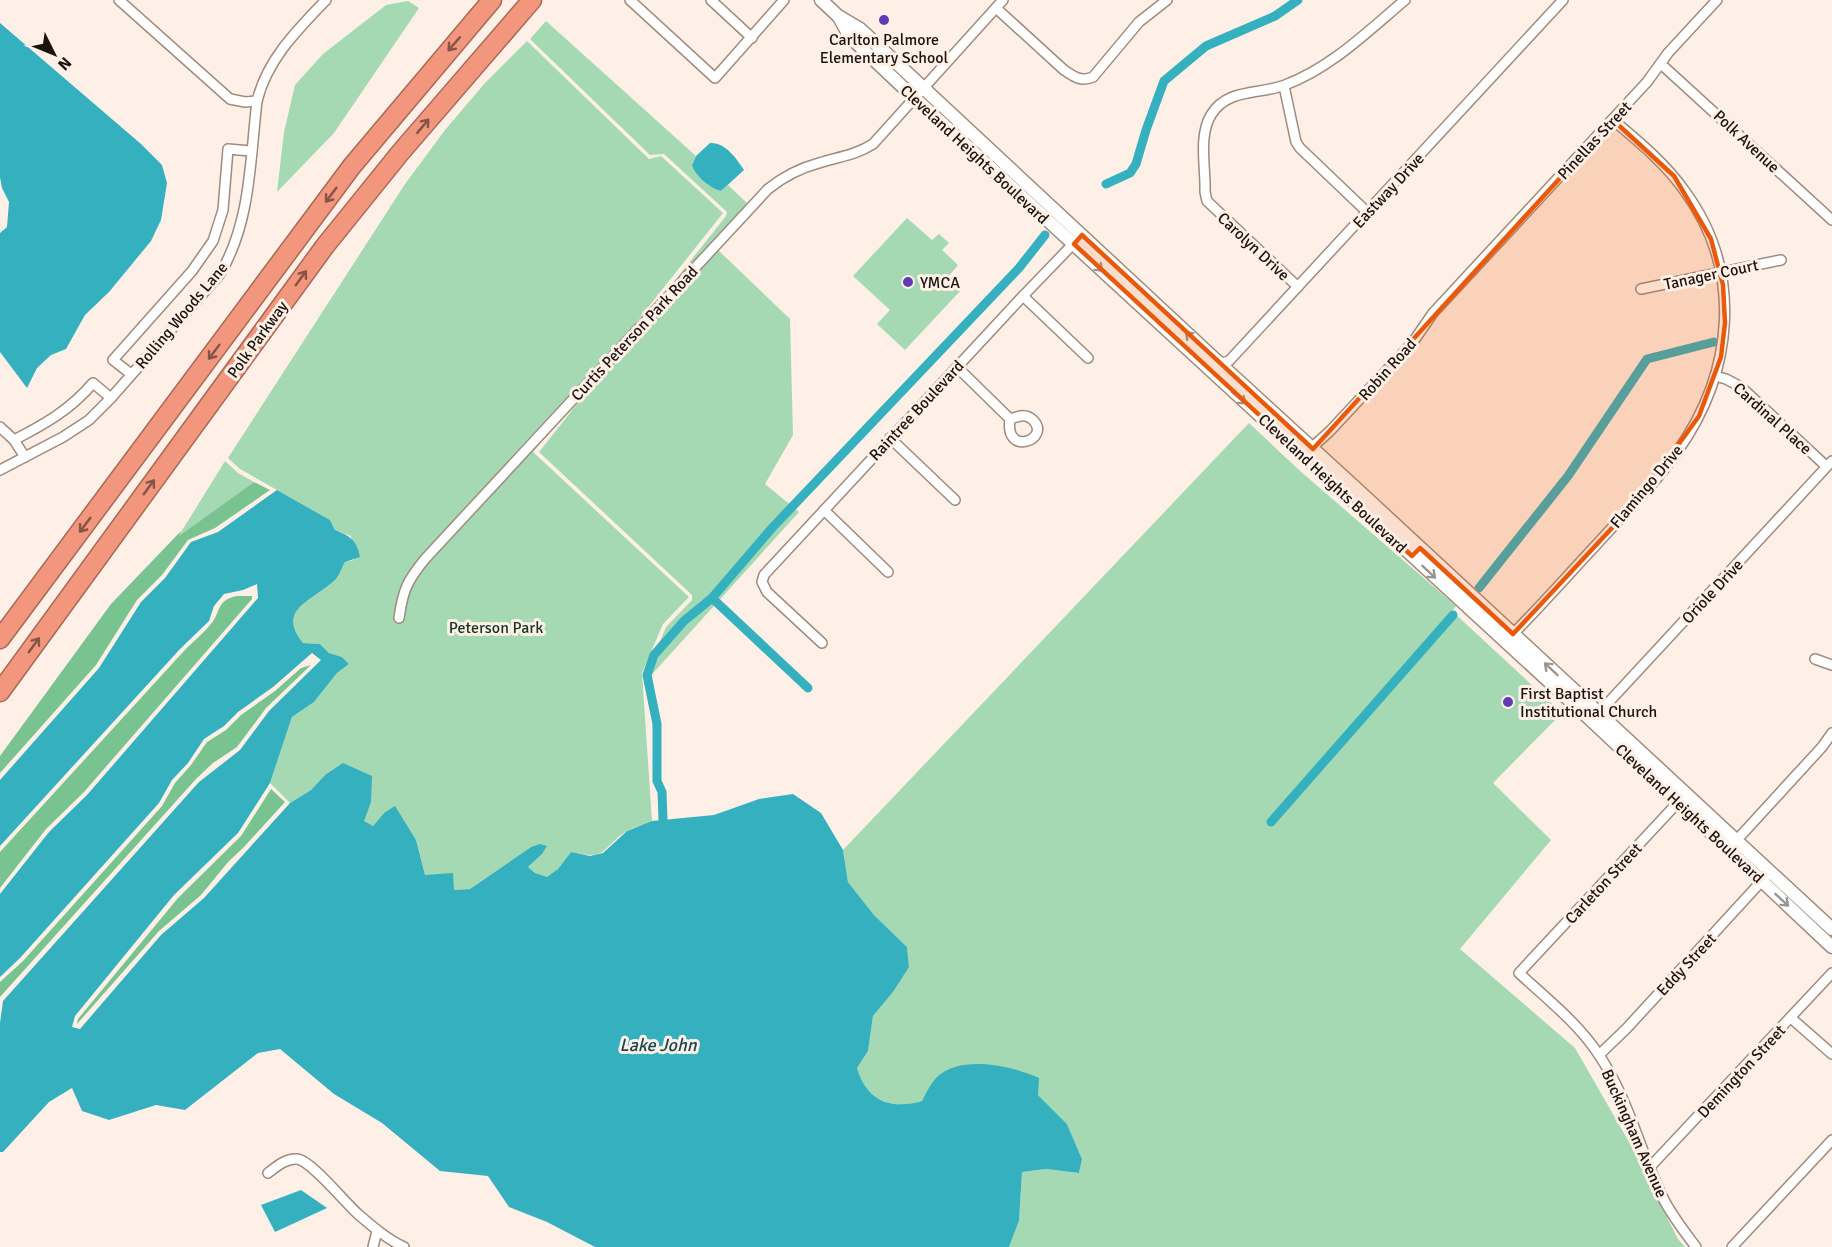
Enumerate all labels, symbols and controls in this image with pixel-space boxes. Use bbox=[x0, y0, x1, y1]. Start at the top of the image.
marker: Carlton Palmore Elementary School bbox=[877, 13, 891, 27]
north arrow bbox=[24, 24, 84, 84]
place label: Carlton Palmore Elementary School bbox=[820, 30, 949, 68]
one-way arrow bbox=[447, 36, 461, 51]
text: N bbox=[53, 53, 75, 74]
street label: Cleveland Heights Boulevard bbox=[896, 81, 1053, 229]
street label: Pinellas Street bbox=[1553, 97, 1636, 184]
street label: Polk Avenue bbox=[1709, 106, 1784, 177]
one-way arrow bbox=[416, 119, 430, 134]
street label: Eastway Drive bbox=[1349, 149, 1429, 233]
one-way arrow bbox=[324, 187, 337, 203]
street label: Carolyn Drive bbox=[1213, 208, 1294, 285]
street label: Tanager Court bbox=[1662, 255, 1761, 295]
street label: Rolling Woods Lane bbox=[131, 258, 232, 373]
one-way arrow bbox=[1089, 258, 1104, 272]
street label: Curtis Peterson Park Road bbox=[567, 262, 702, 405]
one-way arrow bbox=[295, 271, 308, 287]
place label: YMCA bbox=[920, 273, 960, 293]
marker: YMCA bbox=[901, 275, 915, 289]
street label: Polk Parkway bbox=[223, 297, 293, 382]
one-way arrow bbox=[1185, 331, 1200, 345]
street label: Robin Road bbox=[1355, 334, 1421, 405]
one-way arrow bbox=[208, 343, 221, 359]
street label: Raintree Boulevard bbox=[865, 356, 968, 465]
street label: Cardinal Place bbox=[1729, 378, 1816, 459]
one-way arrow bbox=[1232, 391, 1247, 405]
street label: Cleveland Heights Boulevard bbox=[1254, 410, 1411, 558]
street label: Flamingo Drive bbox=[1606, 441, 1688, 533]
one-way arrow bbox=[143, 479, 155, 495]
one-way arrow bbox=[79, 517, 92, 533]
street label: Oriole Drive bbox=[1678, 555, 1748, 628]
one-way arrow bbox=[1422, 565, 1437, 579]
park label: Peterson Park bbox=[449, 618, 543, 638]
one-way arrow bbox=[28, 637, 41, 653]
one-way arrow bbox=[1544, 662, 1559, 676]
place label: First Baptist Institutional Church bbox=[1520, 684, 1657, 722]
marker: First Baptist Institutional Church bbox=[1501, 695, 1515, 709]
street label: Cleveland Heights Boulevard bbox=[1611, 740, 1768, 888]
street label: Carleton Street bbox=[1561, 839, 1647, 928]
one-way arrow bbox=[1775, 892, 1790, 907]
street label: Eddy Street bbox=[1653, 929, 1721, 1000]
street label: Demington Street bbox=[1693, 1021, 1790, 1123]
water label: Lake John bbox=[619, 1034, 698, 1056]
street label: Buckingham Avenue bbox=[1597, 1066, 1671, 1201]

